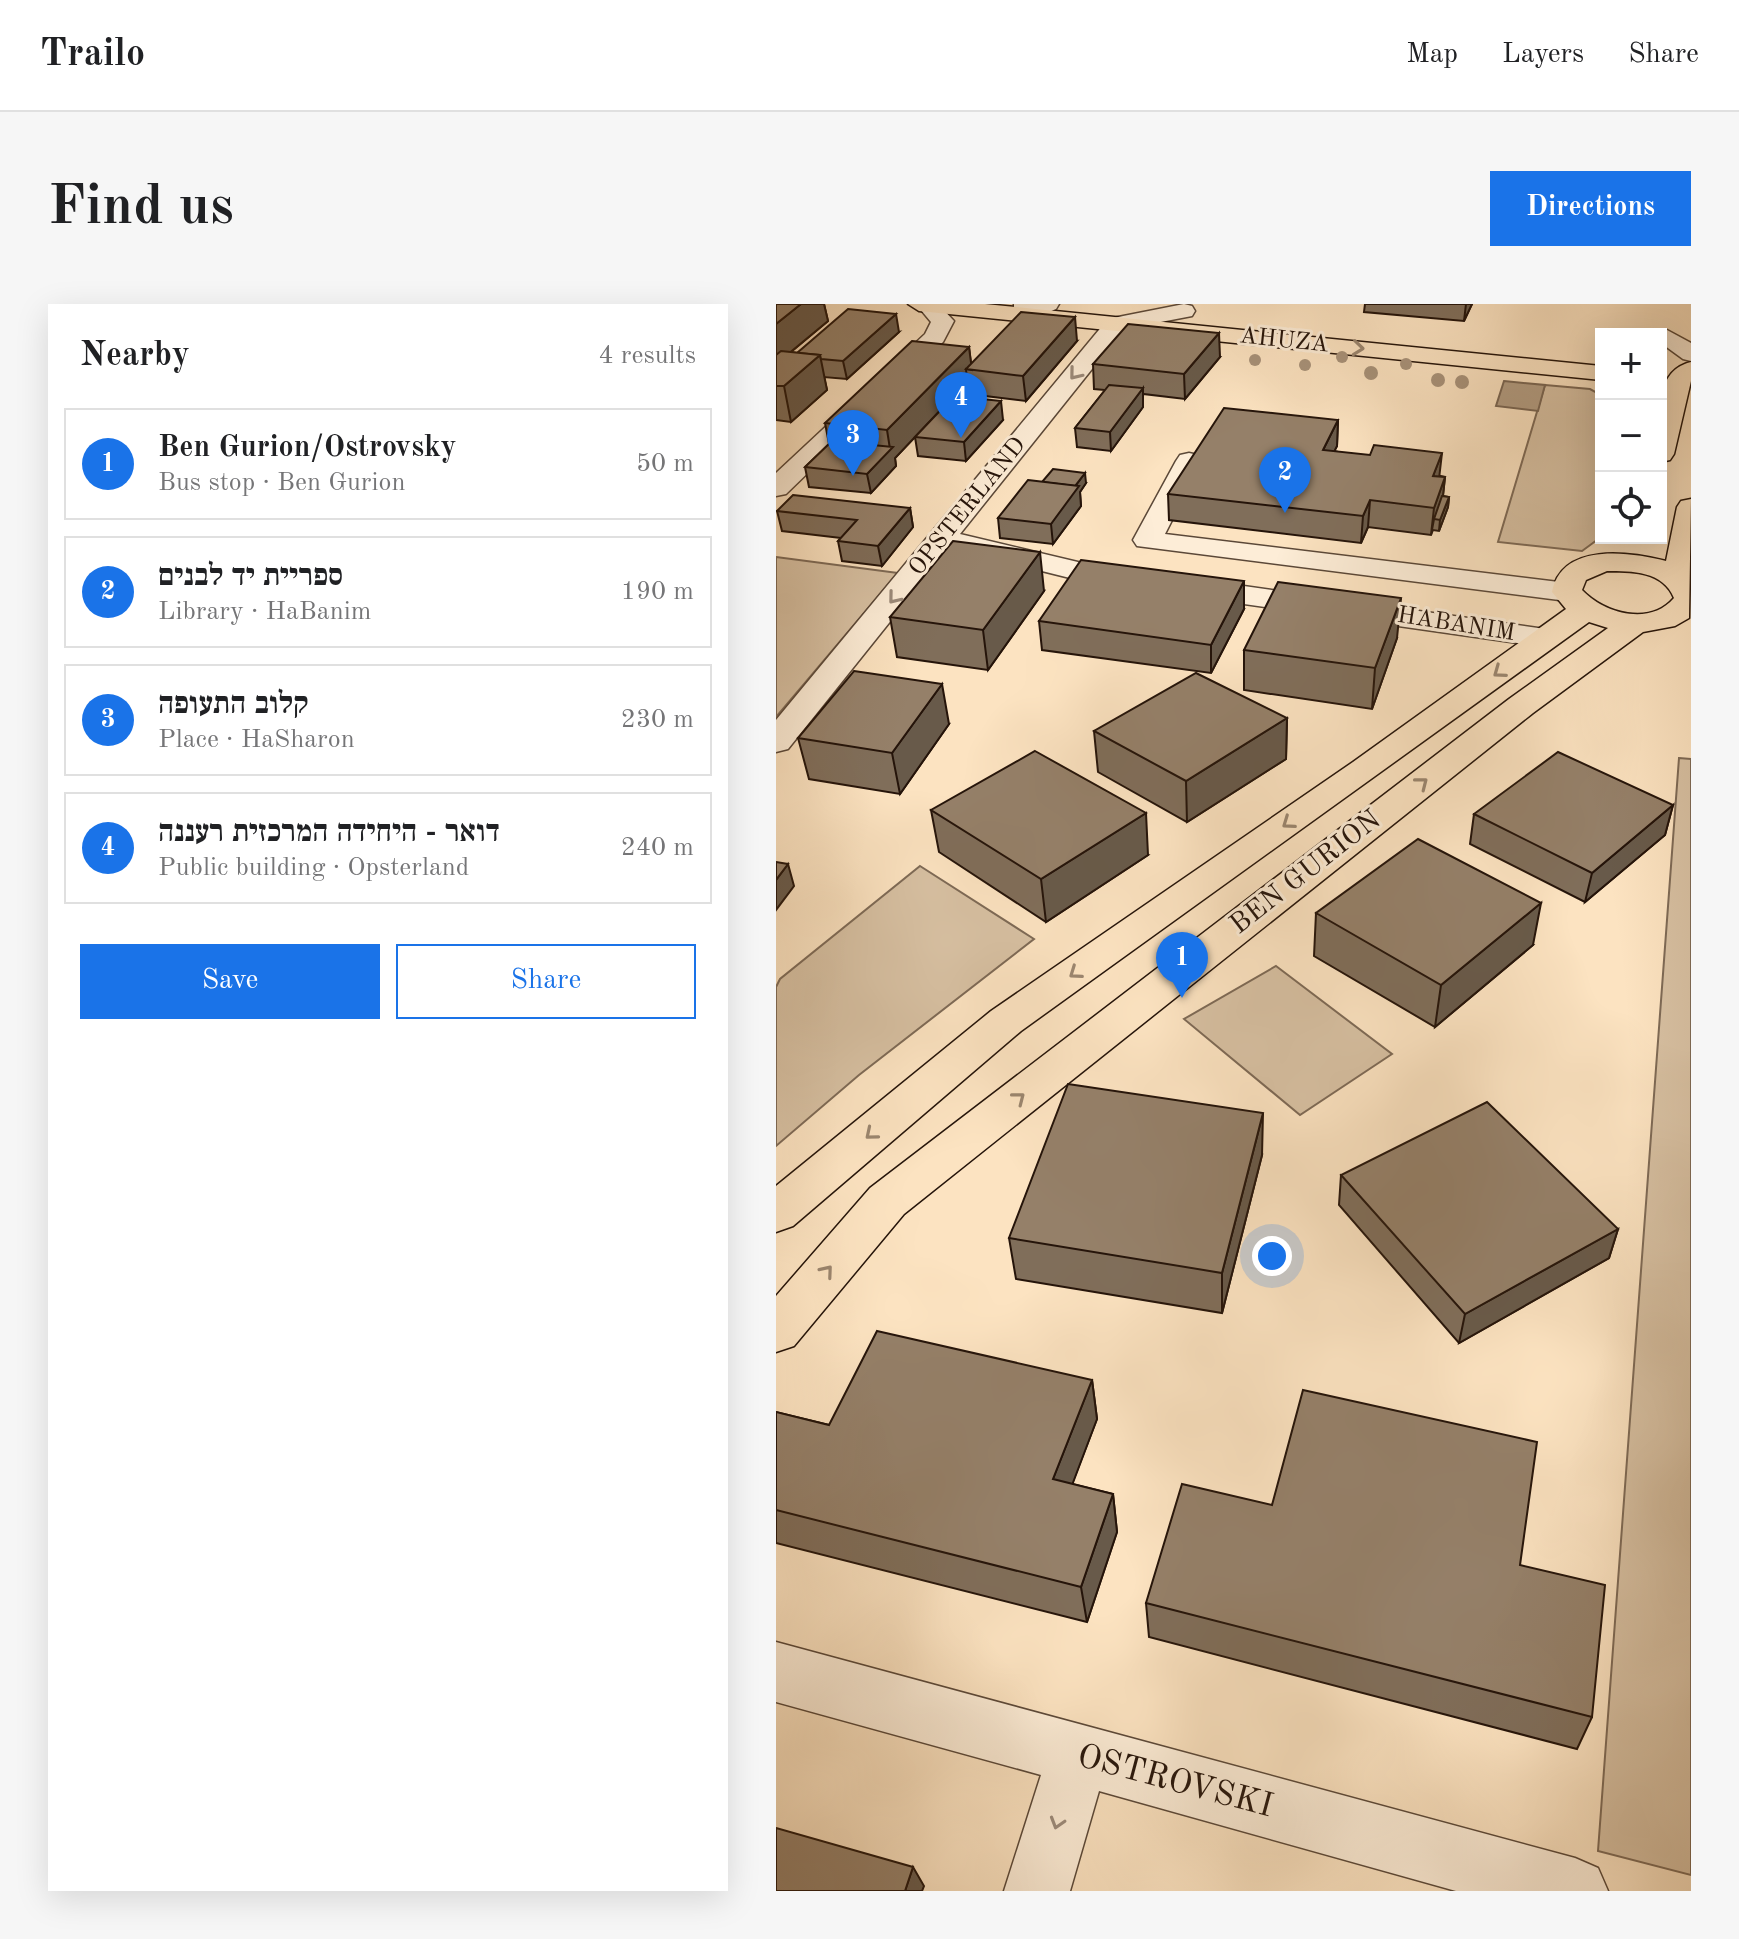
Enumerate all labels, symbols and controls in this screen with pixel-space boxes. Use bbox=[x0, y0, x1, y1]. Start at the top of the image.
text: Trailo bbox=[40, 36, 145, 74]
text: Map bbox=[1406, 41, 1458, 69]
text: Layers bbox=[1502, 41, 1584, 69]
text: Share bbox=[1628, 41, 1699, 69]
button: Directions bbox=[1490, 171, 1691, 246]
text: Find us bbox=[48, 180, 234, 236]
street label: AHUZA bbox=[1238, 324, 1330, 358]
map controls bbox=[1595, 328, 1667, 544]
button: + bbox=[1595, 328, 1667, 400]
text: Nearby bbox=[80, 339, 190, 373]
one-way arrow bbox=[1352, 340, 1365, 357]
text: 4 results bbox=[598, 343, 696, 369]
one-way arrow bbox=[1071, 365, 1085, 380]
pin: 4 bbox=[935, 372, 987, 438]
button: − bbox=[1595, 400, 1667, 472]
pin: 3 bbox=[827, 410, 879, 476]
text: Ben Gurion/Ostrovsky bbox=[158, 433, 457, 463]
street label: OPSTERLAND bbox=[905, 433, 1031, 581]
pin: 2 bbox=[1259, 447, 1311, 513]
text: 1 bbox=[100, 451, 116, 477]
text: 50 m bbox=[636, 451, 694, 477]
text: Bus stop · Ben Gurion bbox=[158, 470, 405, 496]
button: locate bbox=[1595, 472, 1667, 544]
text: ספריית יד לבנים bbox=[158, 562, 343, 592]
text: 2 bbox=[100, 579, 116, 605]
text: 190 m bbox=[621, 579, 694, 605]
one-way arrow bbox=[889, 589, 904, 603]
text: Library · HaBanim bbox=[158, 599, 371, 625]
street label: HABANIM bbox=[1395, 604, 1517, 646]
one-way arrow bbox=[1493, 662, 1508, 677]
text: קלוב התעופה bbox=[158, 690, 308, 720]
text: 3 bbox=[100, 707, 116, 733]
text: 230 m bbox=[621, 707, 694, 733]
text: Place · HaSharon bbox=[158, 727, 355, 753]
one-way arrow bbox=[1413, 778, 1428, 793]
street label: BEN GURION bbox=[1226, 806, 1386, 940]
one-way arrow bbox=[1282, 813, 1296, 828]
text: דואר - היחידה המרכזית רעננה bbox=[158, 818, 500, 848]
text: 4 bbox=[100, 835, 116, 861]
text: 240 m bbox=[621, 835, 694, 861]
text: Public building · Opsterland bbox=[158, 855, 469, 881]
pin: 1 bbox=[1156, 932, 1208, 998]
button: Save bbox=[80, 944, 380, 1019]
button: Share bbox=[396, 944, 696, 1019]
one-way arrow bbox=[1070, 963, 1084, 978]
one-way arrow bbox=[1010, 1093, 1025, 1107]
one-way arrow bbox=[865, 1124, 880, 1138]
your location bbox=[1252, 1236, 1292, 1276]
one-way arrow bbox=[817, 1266, 832, 1281]
street label: OSTROVSKI bbox=[1074, 1740, 1276, 1824]
one-way arrow bbox=[1050, 1816, 1066, 1829]

